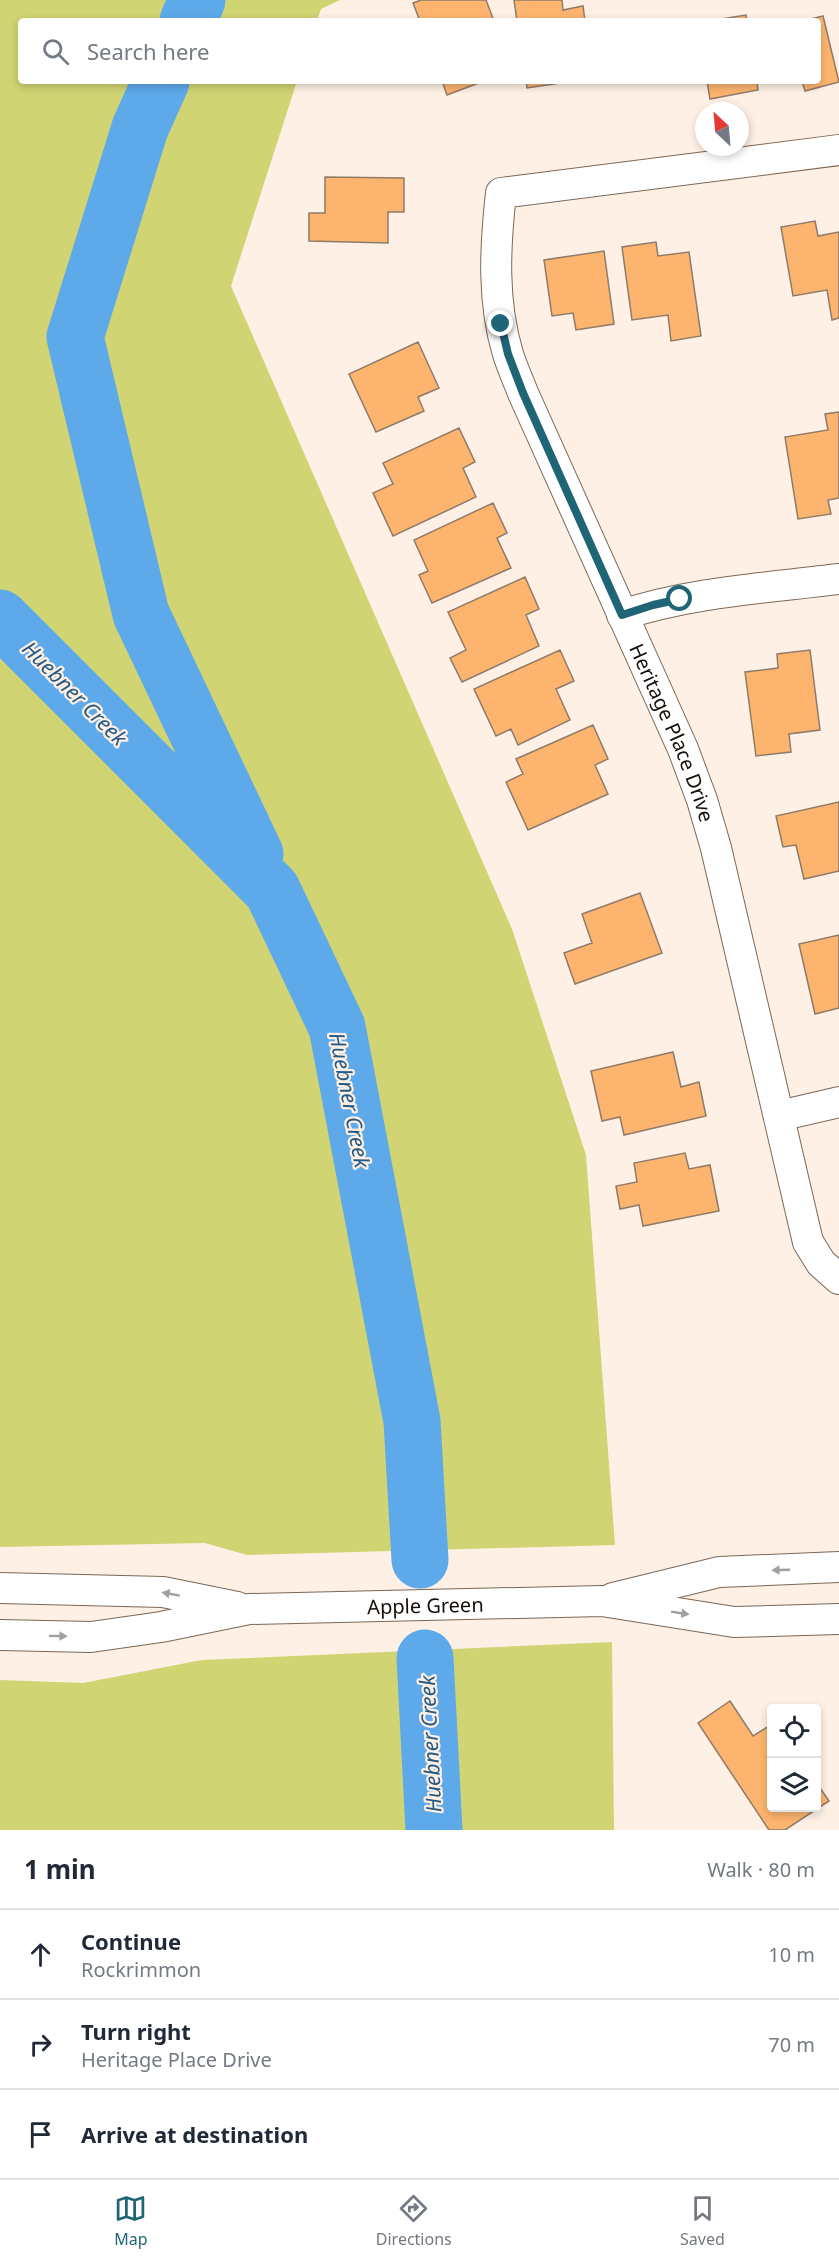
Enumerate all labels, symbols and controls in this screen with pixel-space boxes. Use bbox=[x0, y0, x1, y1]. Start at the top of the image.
search box bbox=[18, 18, 821, 84]
icon: search bbox=[39, 35, 72, 68]
text: Search here bbox=[87, 36, 209, 66]
north arrow bbox=[695, 102, 749, 156]
route end bbox=[487, 310, 513, 336]
route start bbox=[666, 585, 692, 611]
water label: Huebner Creek bbox=[17, 635, 135, 753]
street label: Heritage Place Drive bbox=[624, 639, 721, 825]
water label: Huebner Creek bbox=[323, 1030, 377, 1172]
one-way arrow bbox=[771, 1565, 790, 1574]
one-way arrow bbox=[161, 1589, 180, 1598]
street label: Apple Green bbox=[367, 1590, 484, 1620]
one-way arrow bbox=[671, 1609, 690, 1618]
one-way arrow bbox=[49, 1632, 68, 1641]
water label: Huebner Creek bbox=[412, 1673, 448, 1813]
map controls bbox=[767, 1704, 821, 1812]
button: locate bbox=[767, 1704, 821, 1758]
button: layers bbox=[767, 1758, 821, 1812]
text: 1 min bbox=[24, 1851, 96, 1887]
text: Walk · 80 m bbox=[707, 1856, 815, 1883]
text: Continue bbox=[81, 1926, 181, 1956]
icon: ahead bbox=[24, 1938, 57, 1971]
text: 10 m bbox=[768, 1941, 815, 1968]
text: Rockrimmon bbox=[81, 1956, 201, 1983]
text: Turn right bbox=[81, 2016, 191, 2046]
icon: right bbox=[24, 2028, 57, 2061]
text: 70 m bbox=[768, 2031, 815, 2058]
text: Heritage Place Drive bbox=[81, 2046, 272, 2073]
icon: arrive bbox=[24, 2118, 57, 2151]
text: Arrive at destination bbox=[81, 2119, 308, 2149]
tab: Map bbox=[114, 2192, 147, 2250]
tab: Directions bbox=[376, 2192, 452, 2250]
tab: Saved bbox=[680, 2192, 725, 2250]

